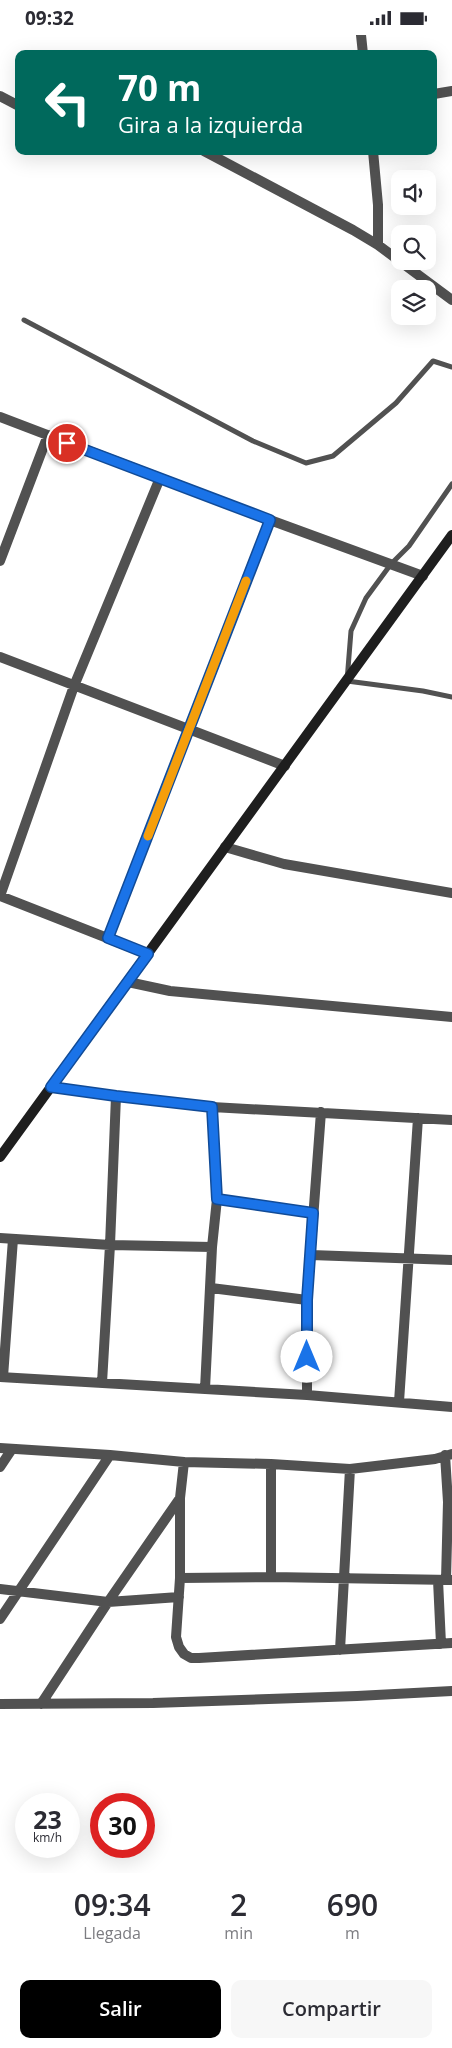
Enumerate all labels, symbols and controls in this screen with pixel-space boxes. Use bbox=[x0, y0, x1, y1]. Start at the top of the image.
text: 09:32 bbox=[25, 5, 74, 31]
text: 70 m bbox=[118, 64, 201, 111]
icon: left bbox=[35, 70, 100, 135]
text: Gira a la izquierda bbox=[118, 109, 303, 139]
map controls bbox=[391, 170, 436, 325]
button: sound bbox=[391, 170, 436, 215]
button: search bbox=[391, 225, 436, 270]
button: layers bbox=[391, 280, 436, 325]
pin bbox=[46, 422, 88, 464]
icon: arrive bbox=[53, 429, 81, 457]
position arrow bbox=[280, 1330, 332, 1382]
speed limit sign: 30 bbox=[90, 1793, 155, 1858]
text: 23 bbox=[33, 1802, 62, 1836]
text: km/h bbox=[33, 1829, 62, 1846]
text: 09:34 bbox=[74, 1884, 151, 1925]
text: 2 bbox=[230, 1884, 247, 1925]
text: 690 bbox=[327, 1884, 378, 1925]
text: Llegada bbox=[83, 1922, 141, 1944]
text: min bbox=[224, 1922, 253, 1944]
text: m bbox=[345, 1922, 360, 1944]
button: Salir bbox=[20, 1980, 221, 2038]
button: Compartir bbox=[231, 1980, 432, 2038]

